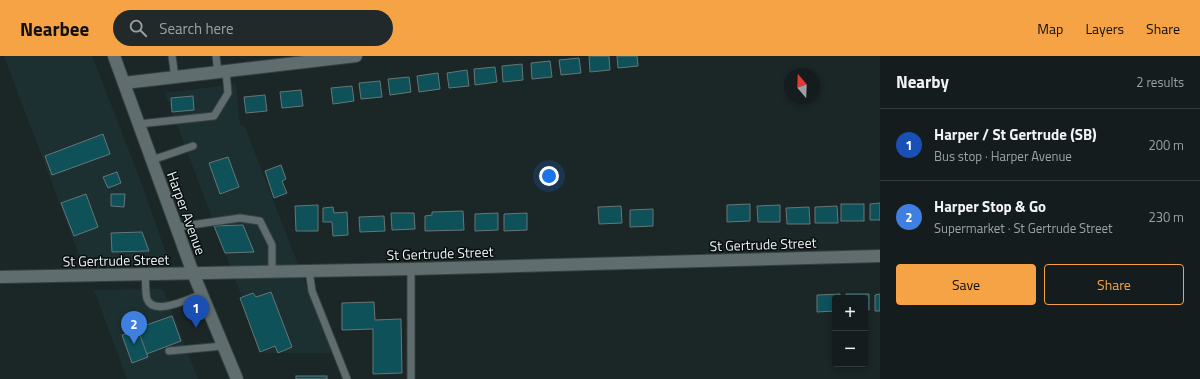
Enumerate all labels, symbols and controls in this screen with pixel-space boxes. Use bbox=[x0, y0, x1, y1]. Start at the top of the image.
search box bbox=[113, 10, 393, 46]
text: Nearbee bbox=[20, 14, 89, 43]
icon: search bbox=[127, 17, 149, 39]
text: Search here bbox=[159, 17, 234, 40]
text: Map bbox=[1037, 18, 1063, 39]
text: Layers bbox=[1085, 18, 1124, 39]
text: Share bbox=[1146, 18, 1180, 39]
north arrow bbox=[784, 68, 820, 104]
text: Nearby bbox=[896, 69, 949, 95]
text: 2 results bbox=[1136, 72, 1184, 92]
text: Harper / St Gertrude (SB) bbox=[934, 123, 1097, 146]
text: 1 bbox=[905, 135, 913, 155]
text: 200 m bbox=[1148, 135, 1184, 155]
text: Bus stop · Harper Avenue bbox=[934, 146, 1072, 166]
your location bbox=[539, 166, 559, 186]
street label: Harper Avenue bbox=[162, 168, 212, 258]
text: Harper Stop & Go bbox=[934, 195, 1046, 218]
text: 2 bbox=[905, 207, 913, 227]
text: 230 m bbox=[1148, 207, 1184, 227]
text: Supermarket · St Gertrude Street bbox=[934, 218, 1113, 238]
street label: St Gertrude Street bbox=[709, 232, 817, 256]
street label: St Gertrude Street bbox=[386, 241, 494, 265]
street label: St Gertrude Street bbox=[62, 249, 170, 271]
button: Save bbox=[896, 264, 1036, 305]
button: Share bbox=[1044, 264, 1184, 305]
pin: 1 bbox=[183, 295, 209, 328]
map controls bbox=[832, 295, 868, 367]
button: + bbox=[832, 295, 868, 331]
pin: 2 bbox=[121, 311, 147, 344]
button: − bbox=[832, 331, 868, 367]

